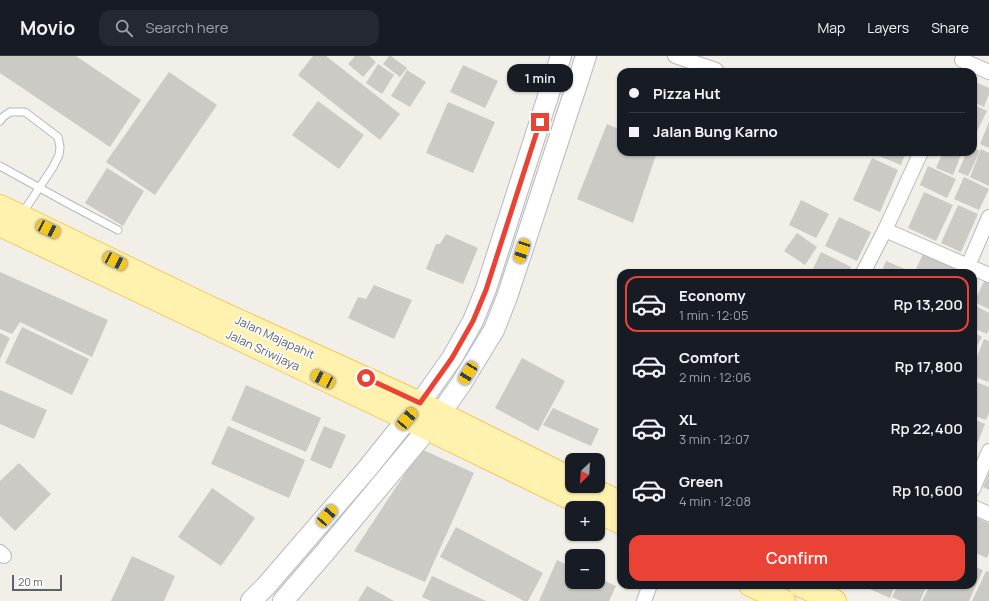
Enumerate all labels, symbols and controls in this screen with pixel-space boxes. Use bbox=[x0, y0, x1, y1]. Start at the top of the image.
search box bbox=[99, 10, 379, 46]
text: Movio bbox=[20, 15, 75, 41]
icon: search bbox=[113, 17, 135, 39]
text: Search here bbox=[145, 17, 229, 38]
text: Map bbox=[817, 18, 845, 37]
text: Layers bbox=[867, 18, 909, 37]
text: Share bbox=[931, 18, 969, 37]
callout: 1 min bbox=[507, 64, 573, 92]
text: 1 min bbox=[525, 69, 556, 87]
text: Pizza Hut bbox=[653, 83, 721, 104]
route end bbox=[531, 113, 549, 131]
text: Jalan Bung Karno bbox=[653, 121, 778, 142]
car bbox=[35, 218, 61, 240]
car bbox=[513, 238, 531, 264]
car bbox=[102, 250, 128, 272]
text: Economy bbox=[679, 285, 746, 306]
icon: car bbox=[631, 286, 667, 322]
text: Rp 13,200 bbox=[894, 294, 963, 315]
text: 1 min · 12:05 bbox=[679, 306, 748, 324]
street label: Jalan Majapahit bbox=[232, 311, 318, 363]
street label: Jalan Sriwijaya bbox=[223, 325, 303, 375]
text: Comfort bbox=[679, 347, 740, 368]
icon: car bbox=[631, 348, 667, 384]
text: Rp 17,800 bbox=[895, 356, 963, 377]
car bbox=[457, 360, 479, 386]
car bbox=[310, 368, 336, 390]
text: 2 min · 12:06 bbox=[679, 368, 751, 386]
route start bbox=[357, 369, 375, 387]
car bbox=[395, 406, 419, 432]
text: XL bbox=[679, 409, 697, 430]
icon: car bbox=[631, 410, 667, 446]
text: Rp 22,400 bbox=[891, 418, 963, 439]
text: 3 min · 12:07 bbox=[679, 430, 750, 448]
north arrow bbox=[565, 453, 605, 493]
map controls bbox=[565, 453, 605, 589]
text: Green bbox=[679, 471, 723, 492]
icon: car bbox=[631, 472, 667, 508]
text: Rp 10,600 bbox=[892, 480, 963, 501]
text: 4 min · 12:08 bbox=[679, 492, 751, 510]
button: + bbox=[565, 501, 605, 541]
car bbox=[315, 503, 339, 529]
button: Confirm bbox=[629, 535, 965, 581]
button: − bbox=[565, 549, 605, 589]
scale bar bbox=[12, 573, 62, 592]
text: 20 m bbox=[18, 574, 43, 589]

